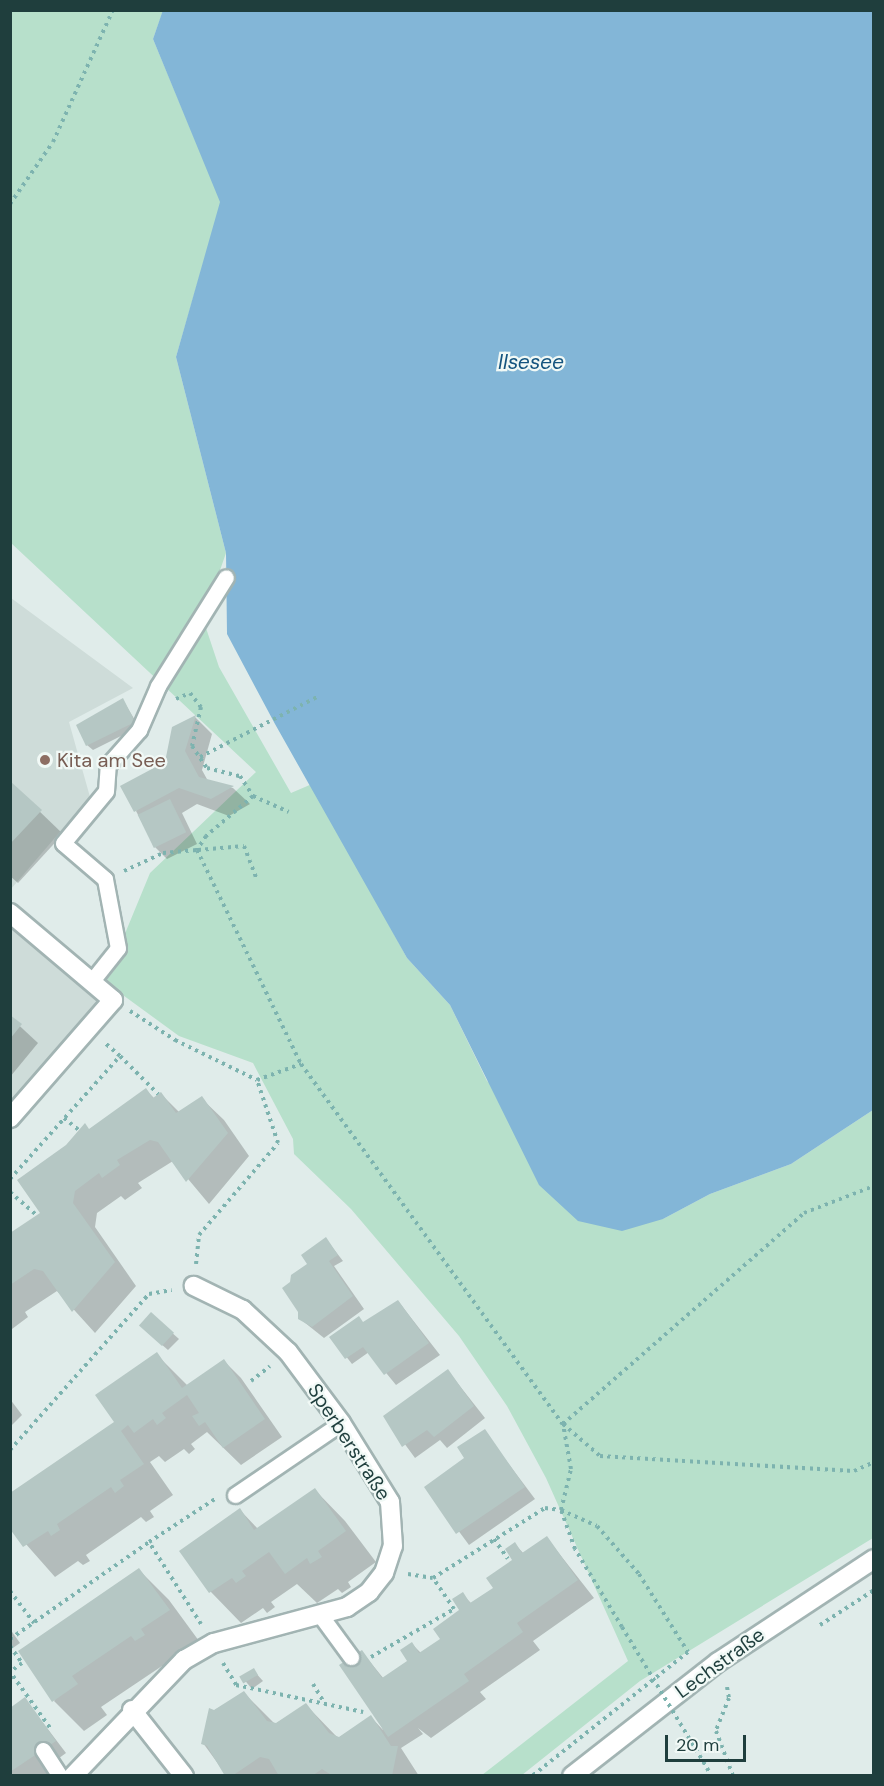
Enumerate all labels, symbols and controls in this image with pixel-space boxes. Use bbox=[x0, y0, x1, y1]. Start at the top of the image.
water label: Ilsesee bbox=[498, 349, 564, 375]
place label: Kita am See bbox=[57, 748, 166, 772]
marker: Kita am See bbox=[38, 753, 52, 767]
street label: Sperberstraße bbox=[302, 1379, 396, 1505]
street label: Lechstraße bbox=[671, 1623, 769, 1703]
scale bar bbox=[668, 1723, 749, 1761]
text: 20 m bbox=[676, 1733, 719, 1757]

